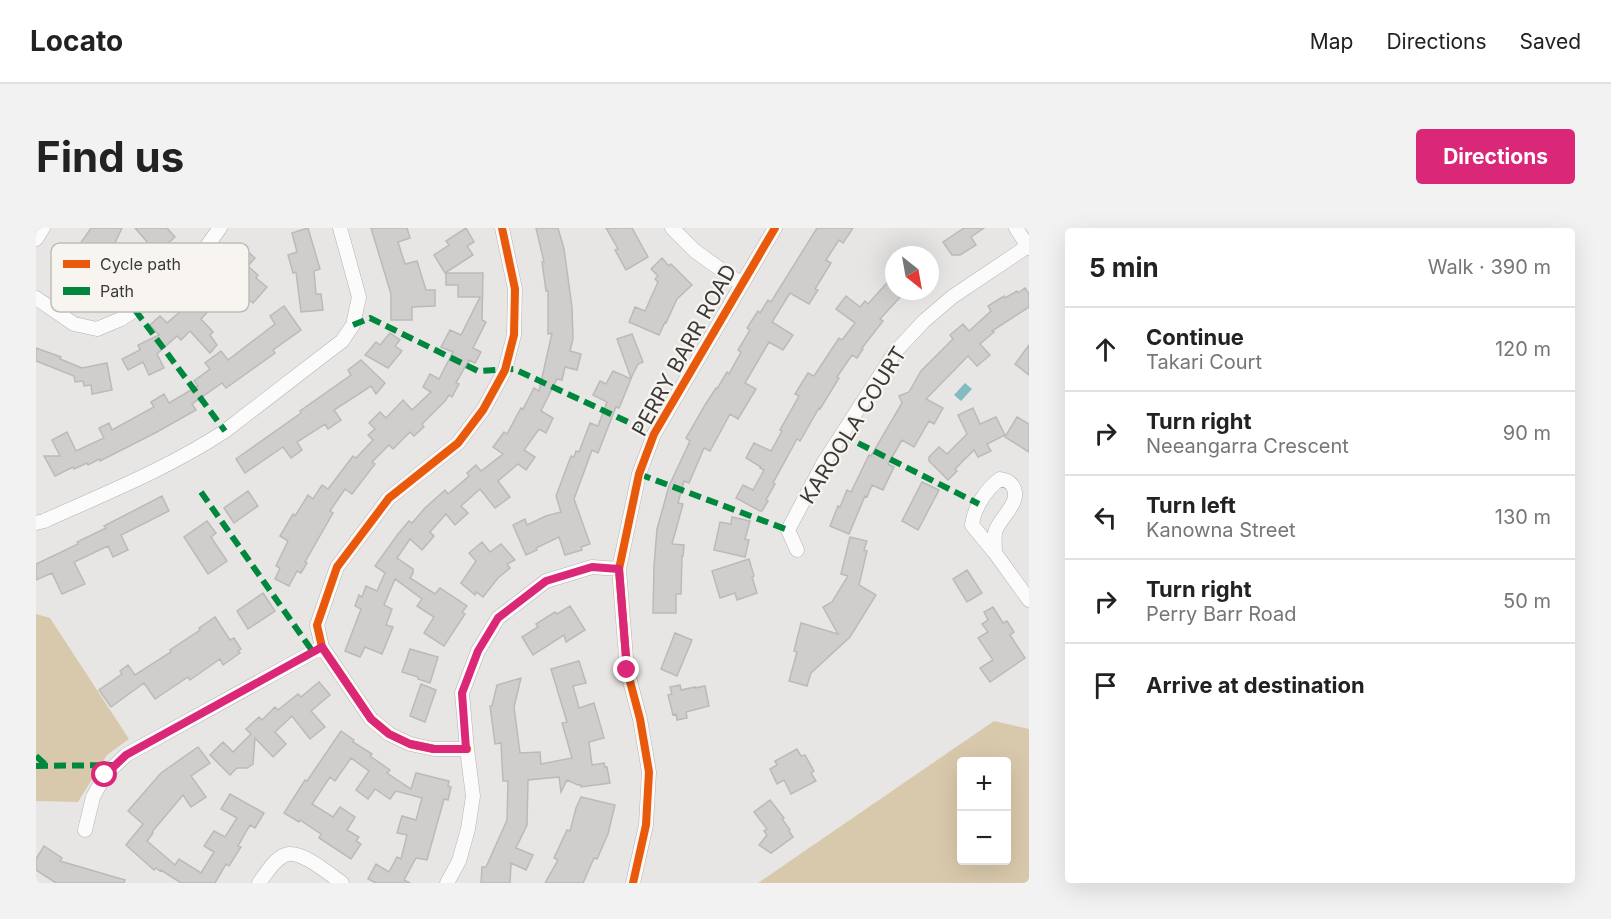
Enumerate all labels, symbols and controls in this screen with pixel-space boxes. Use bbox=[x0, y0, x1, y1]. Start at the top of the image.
text: Locato bbox=[30, 24, 123, 58]
text: Map bbox=[1310, 29, 1353, 54]
text: Directions bbox=[1386, 29, 1487, 54]
text: Saved bbox=[1520, 29, 1581, 54]
button: Directions bbox=[1416, 129, 1575, 184]
text: Find us bbox=[36, 131, 184, 182]
legend bbox=[51, 243, 249, 312]
north arrow bbox=[885, 246, 939, 300]
text: 5 min bbox=[1089, 252, 1159, 283]
text: Cycle path bbox=[100, 254, 181, 274]
text: Walk · 390 m bbox=[1428, 255, 1551, 279]
street label: PERRY BARR ROAD bbox=[626, 260, 742, 440]
text: Path bbox=[100, 281, 134, 301]
text: Continue bbox=[1146, 324, 1244, 350]
icon: ahead bbox=[1089, 333, 1122, 366]
text: 120 m bbox=[1495, 337, 1551, 361]
street label: KAROOLA COURT bbox=[795, 342, 911, 508]
text: Takari Court bbox=[1146, 350, 1262, 374]
text: Turn right bbox=[1146, 408, 1252, 434]
icon: right bbox=[1089, 417, 1122, 450]
text: 90 m bbox=[1503, 421, 1551, 445]
text: Neeangarra Crescent bbox=[1146, 434, 1349, 458]
text: Turn left bbox=[1146, 492, 1236, 518]
icon: left bbox=[1089, 501, 1122, 534]
text: 130 m bbox=[1495, 505, 1551, 529]
text: Kanowna Street bbox=[1146, 518, 1296, 542]
text: Turn right bbox=[1146, 576, 1252, 602]
icon: right bbox=[1089, 585, 1122, 618]
text: 50 m bbox=[1503, 589, 1551, 613]
text: Perry Barr Road bbox=[1146, 602, 1296, 626]
route end bbox=[613, 656, 639, 682]
icon: arrive bbox=[1089, 669, 1122, 702]
text: Arrive at destination bbox=[1146, 672, 1365, 698]
map controls bbox=[957, 757, 1011, 865]
button: + bbox=[957, 757, 1011, 811]
route start bbox=[91, 761, 117, 787]
button: − bbox=[957, 811, 1011, 865]

